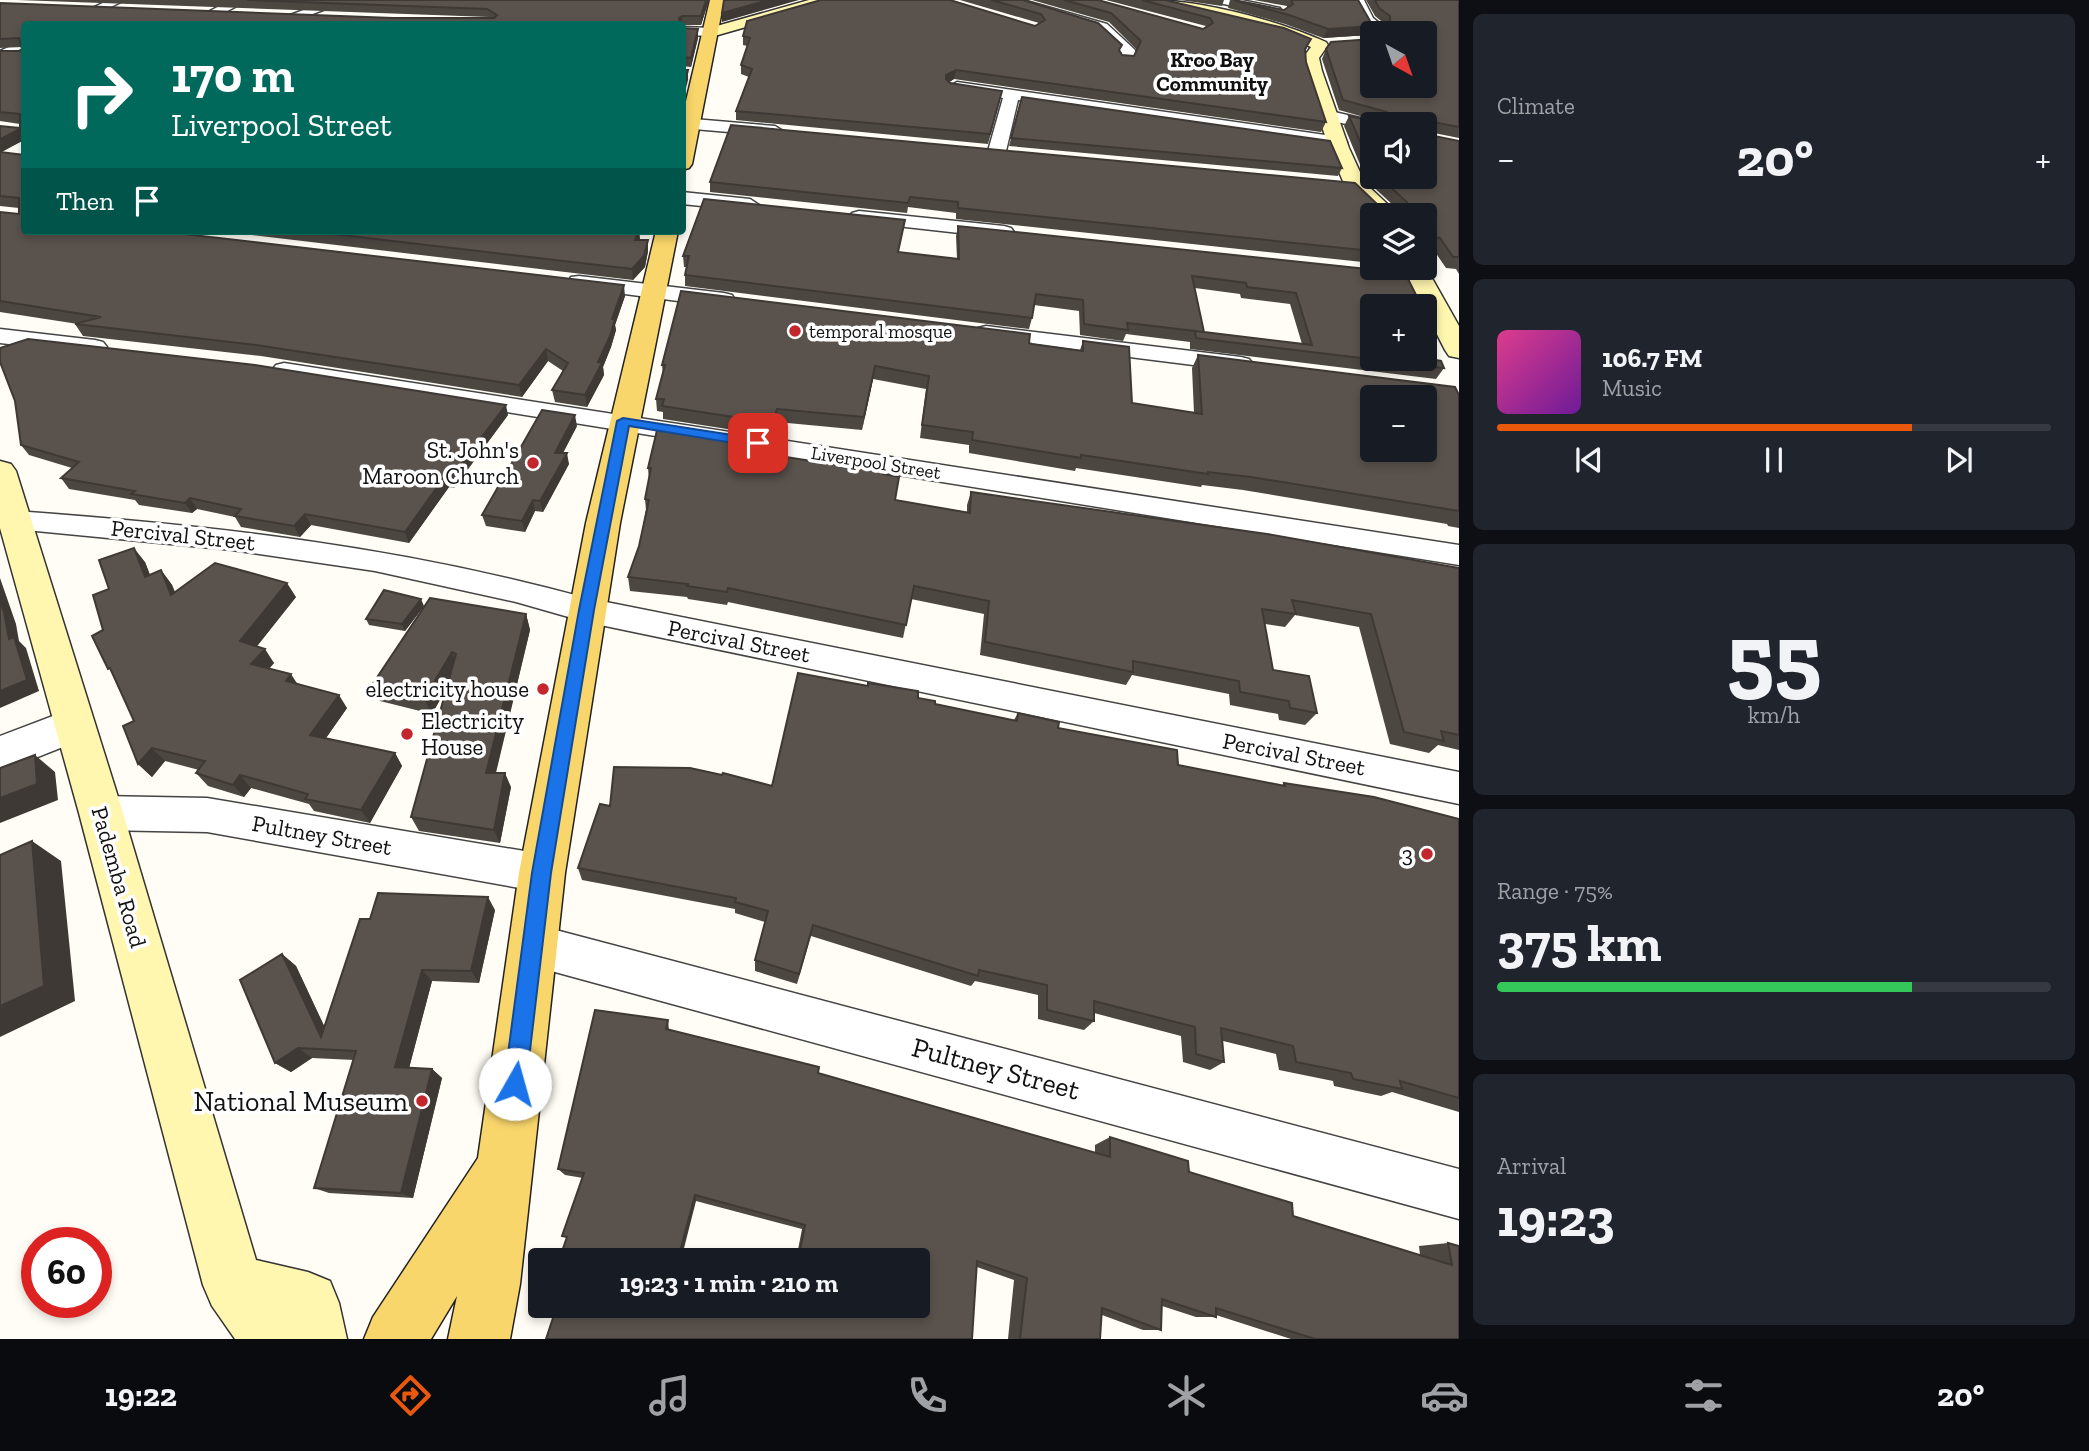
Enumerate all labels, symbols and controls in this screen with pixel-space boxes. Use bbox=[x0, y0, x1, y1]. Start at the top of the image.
north arrow bbox=[1360, 21, 1437, 98]
map controls bbox=[1360, 21, 1437, 462]
text: 170 m bbox=[171, 46, 294, 105]
district label: Kroo Bay Community bbox=[1156, 47, 1268, 96]
icon: right bbox=[56, 49, 147, 140]
text: Climate bbox=[1497, 92, 1575, 120]
text: Liverpool Street bbox=[171, 106, 392, 144]
button: sound bbox=[1360, 112, 1437, 189]
text: 20° bbox=[1737, 127, 1813, 189]
text: − bbox=[1497, 136, 1515, 182]
text: + bbox=[2035, 136, 2051, 182]
icon: arrive bbox=[128, 182, 166, 220]
text: Then bbox=[56, 185, 114, 217]
button: layers bbox=[1360, 203, 1437, 280]
button: + bbox=[1360, 294, 1437, 371]
place label: temporal mosque bbox=[809, 320, 952, 343]
marker: temporal mosque bbox=[787, 323, 803, 339]
text: 106.7 FM bbox=[1602, 342, 1703, 374]
text: Music bbox=[1602, 374, 1662, 402]
button: − bbox=[1360, 385, 1437, 462]
pin bbox=[728, 413, 788, 473]
icon: arrive bbox=[739, 424, 777, 462]
place label: St. John's Maroon Church bbox=[362, 436, 519, 490]
street label: Liverpool Street bbox=[809, 441, 942, 484]
icon: previous bbox=[1570, 441, 1608, 479]
icon: pause bbox=[1755, 441, 1793, 479]
icon: next bbox=[1940, 441, 1978, 479]
marker: St. John's Maroon Church bbox=[525, 455, 541, 471]
street label: Percival Street bbox=[110, 514, 257, 557]
text: 55 bbox=[1726, 601, 1822, 710]
street label: Percival Street bbox=[665, 613, 813, 669]
place label: electricity house bbox=[366, 675, 529, 703]
marker: electricity house bbox=[535, 681, 551, 697]
text: km/h bbox=[1748, 701, 1800, 729]
place label: Electricity House bbox=[421, 707, 524, 761]
marker: Electricity House bbox=[399, 726, 415, 742]
street label: Percival Street bbox=[1220, 726, 1368, 782]
street label: Pademba Road bbox=[85, 803, 153, 951]
street label: Pultney Street bbox=[250, 809, 394, 861]
place label: 3 bbox=[1402, 840, 1413, 868]
marker: 3 bbox=[1419, 846, 1435, 862]
text: Range · 75% bbox=[1497, 877, 1613, 905]
text: 375 km bbox=[1497, 912, 1662, 974]
street label: Pultney Street bbox=[908, 1030, 1084, 1107]
position arrow bbox=[478, 1047, 552, 1121]
place label: National Museum bbox=[193, 1085, 408, 1118]
marker: National Museum bbox=[414, 1093, 430, 1109]
text: Arrival bbox=[1497, 1152, 1566, 1180]
text: 19:23 bbox=[1497, 1187, 1614, 1249]
speed limit sign: 60 bbox=[21, 1227, 112, 1318]
text: 19:23 · 1 min · 210 m bbox=[620, 1267, 838, 1299]
icon: directions bbox=[386, 1371, 435, 1420]
icon: music bbox=[645, 1371, 694, 1420]
icon: phone bbox=[903, 1371, 952, 1420]
icon: climate bbox=[1162, 1371, 1211, 1420]
icon: car bbox=[1420, 1371, 1469, 1420]
icon: filters bbox=[1679, 1371, 1728, 1420]
text: 19:22 bbox=[105, 1376, 177, 1414]
text: 20° bbox=[1937, 1376, 1984, 1414]

